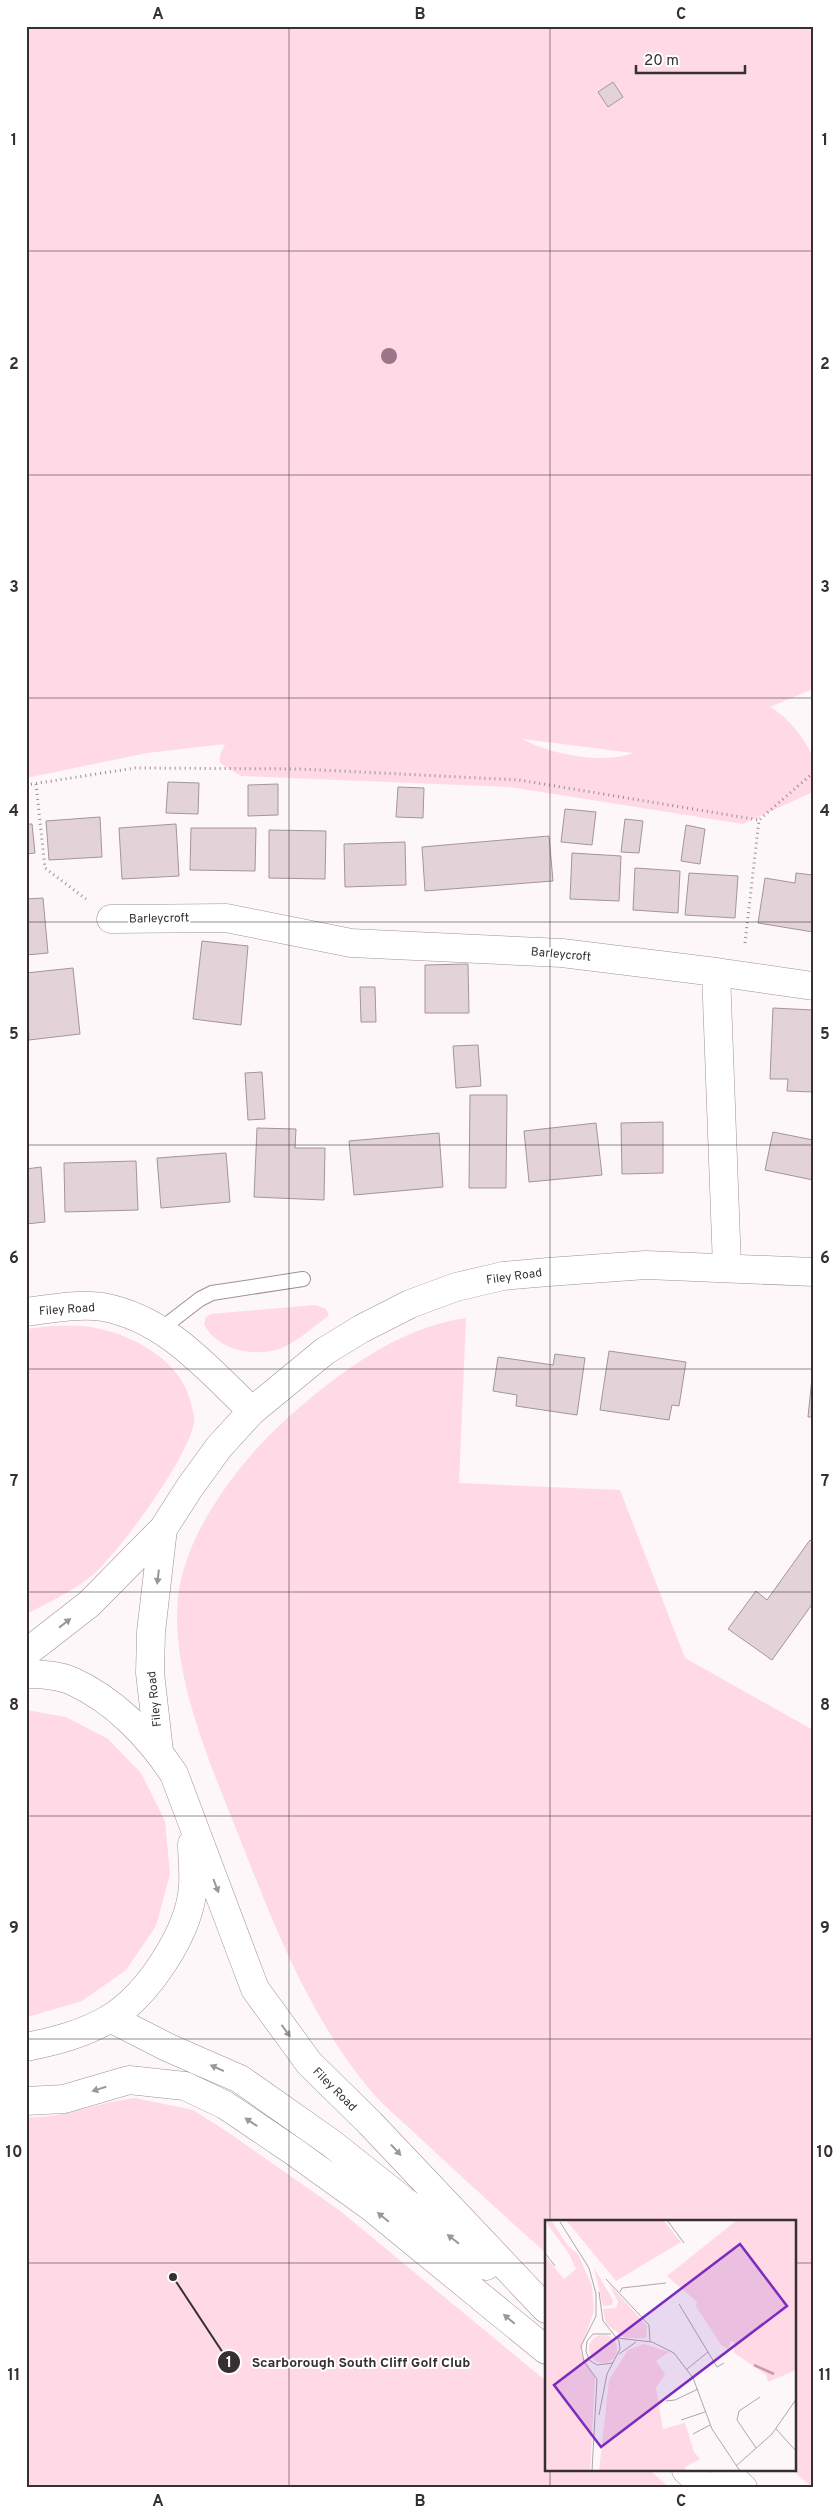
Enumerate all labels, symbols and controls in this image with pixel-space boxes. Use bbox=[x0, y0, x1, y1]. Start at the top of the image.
text: A bbox=[152, 5, 164, 25]
text: B bbox=[414, 5, 426, 25]
text: C bbox=[676, 5, 686, 25]
scale bar bbox=[636, 42, 745, 74]
text: 20 m bbox=[644, 52, 679, 71]
text: 1 bbox=[11, 131, 17, 151]
text: 1 bbox=[822, 131, 828, 151]
text: 2 bbox=[9, 355, 19, 375]
text: 2 bbox=[820, 355, 830, 375]
text: 3 bbox=[9, 578, 19, 598]
text: 3 bbox=[820, 578, 830, 598]
text: 4 bbox=[9, 802, 19, 822]
text: 4 bbox=[820, 802, 830, 822]
street label: Barleycroft bbox=[129, 910, 189, 928]
street label: Barleycroft bbox=[530, 944, 592, 966]
text: 5 bbox=[9, 1025, 19, 1045]
text: 5 bbox=[820, 1025, 830, 1045]
text: 6 bbox=[9, 1249, 19, 1269]
text: 6 bbox=[820, 1249, 830, 1269]
street label: Filey Road bbox=[485, 1265, 543, 1289]
street label: Filey Road bbox=[39, 1300, 96, 1320]
text: 7 bbox=[10, 1472, 18, 1492]
text: 7 bbox=[821, 1472, 829, 1492]
one-way arrow bbox=[153, 1569, 161, 1585]
one-way arrow bbox=[58, 1617, 71, 1628]
street label: Filey Road bbox=[144, 1670, 166, 1728]
text: 8 bbox=[9, 1696, 19, 1716]
text: 8 bbox=[820, 1696, 830, 1716]
one-way arrow bbox=[212, 1879, 220, 1893]
text: 9 bbox=[9, 1919, 19, 1939]
text: 9 bbox=[820, 1919, 830, 1939]
one-way arrow bbox=[281, 2024, 291, 2038]
one-way arrow bbox=[210, 2064, 224, 2072]
street label: Filey Road bbox=[309, 2064, 360, 2115]
one-way arrow bbox=[92, 2085, 107, 2093]
one-way arrow bbox=[244, 2117, 257, 2127]
text: 10 bbox=[6, 2143, 22, 2163]
text: 10 bbox=[817, 2143, 833, 2163]
one-way arrow bbox=[390, 2144, 402, 2156]
one-way arrow bbox=[377, 2211, 390, 2222]
inset map bbox=[545, 2220, 796, 2472]
one-way arrow bbox=[447, 2234, 460, 2245]
one-way arrow bbox=[503, 2314, 515, 2325]
callout: Scarborough South Cliff Golf Club bbox=[217, 2347, 481, 2376]
text: 1 bbox=[226, 2354, 232, 2373]
text: Scarborough South Cliff Golf Club bbox=[252, 2355, 470, 2372]
text: 11 bbox=[8, 2366, 20, 2386]
text: 11 bbox=[819, 2366, 831, 2386]
text: A bbox=[152, 2492, 164, 2512]
text: B bbox=[414, 2492, 426, 2512]
text: C bbox=[676, 2492, 686, 2512]

